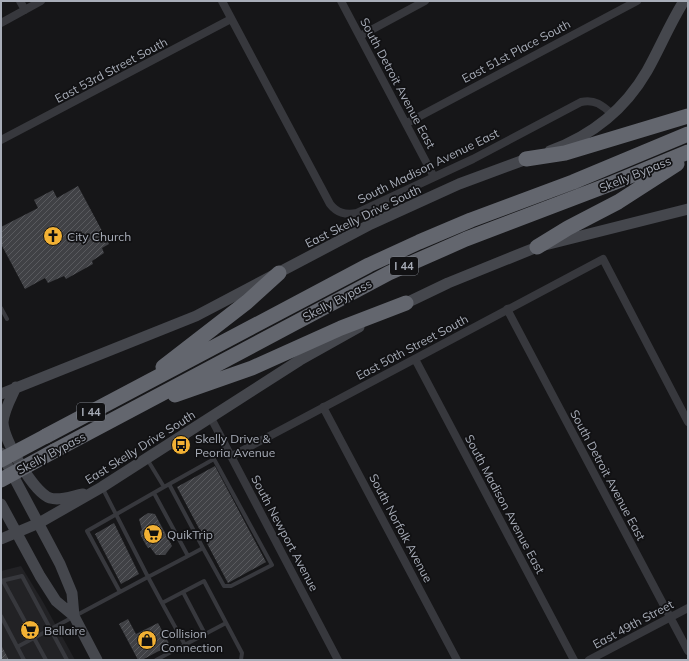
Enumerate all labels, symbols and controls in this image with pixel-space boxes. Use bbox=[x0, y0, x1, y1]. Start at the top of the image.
street label: South Detroit Avenue East bbox=[357, 15, 439, 151]
street label: East 51st Place South bbox=[459, 16, 573, 86]
street label: East 53rd Street South bbox=[52, 34, 170, 106]
street label: South Madison Avenue East bbox=[355, 125, 501, 207]
street label: Skelly Bypass bbox=[597, 153, 673, 195]
street label: East Skelly Drive South bbox=[303, 181, 423, 251]
church icon: City Church bbox=[42, 225, 64, 247]
place label: City Church bbox=[67, 229, 131, 244]
road number: I 44 bbox=[390, 257, 418, 275]
street label: Skelly Bypass bbox=[300, 275, 374, 324]
street label: East 50th Street South bbox=[353, 311, 471, 383]
road number: I 44 bbox=[77, 403, 105, 421]
street label: East Skelly Drive South bbox=[82, 407, 198, 487]
street label: South Detroit Avenue East bbox=[567, 407, 649, 543]
street label: Skelly Bypass bbox=[14, 428, 88, 477]
place label: Skelly Drive & Peoria Avenue bbox=[195, 431, 275, 460]
street label: South Madison Avenue East bbox=[462, 432, 548, 576]
bus stop icon: Skelly Drive & Peoria Avenue bbox=[170, 434, 192, 456]
street label: South Norfolk Avenue bbox=[366, 471, 436, 585]
street label: South Newport Avenue bbox=[248, 472, 322, 594]
supermarket icon: QuikTrip bbox=[142, 523, 164, 545]
place label: QuikTrip bbox=[167, 527, 213, 542]
street label: East 49th Street bbox=[590, 596, 676, 652]
supermarket icon: Bellaire bbox=[19, 619, 41, 641]
place label: Bellaire bbox=[44, 623, 85, 638]
place label: Collision Connection bbox=[161, 626, 223, 655]
shop icon: Collision Connection bbox=[136, 629, 158, 651]

